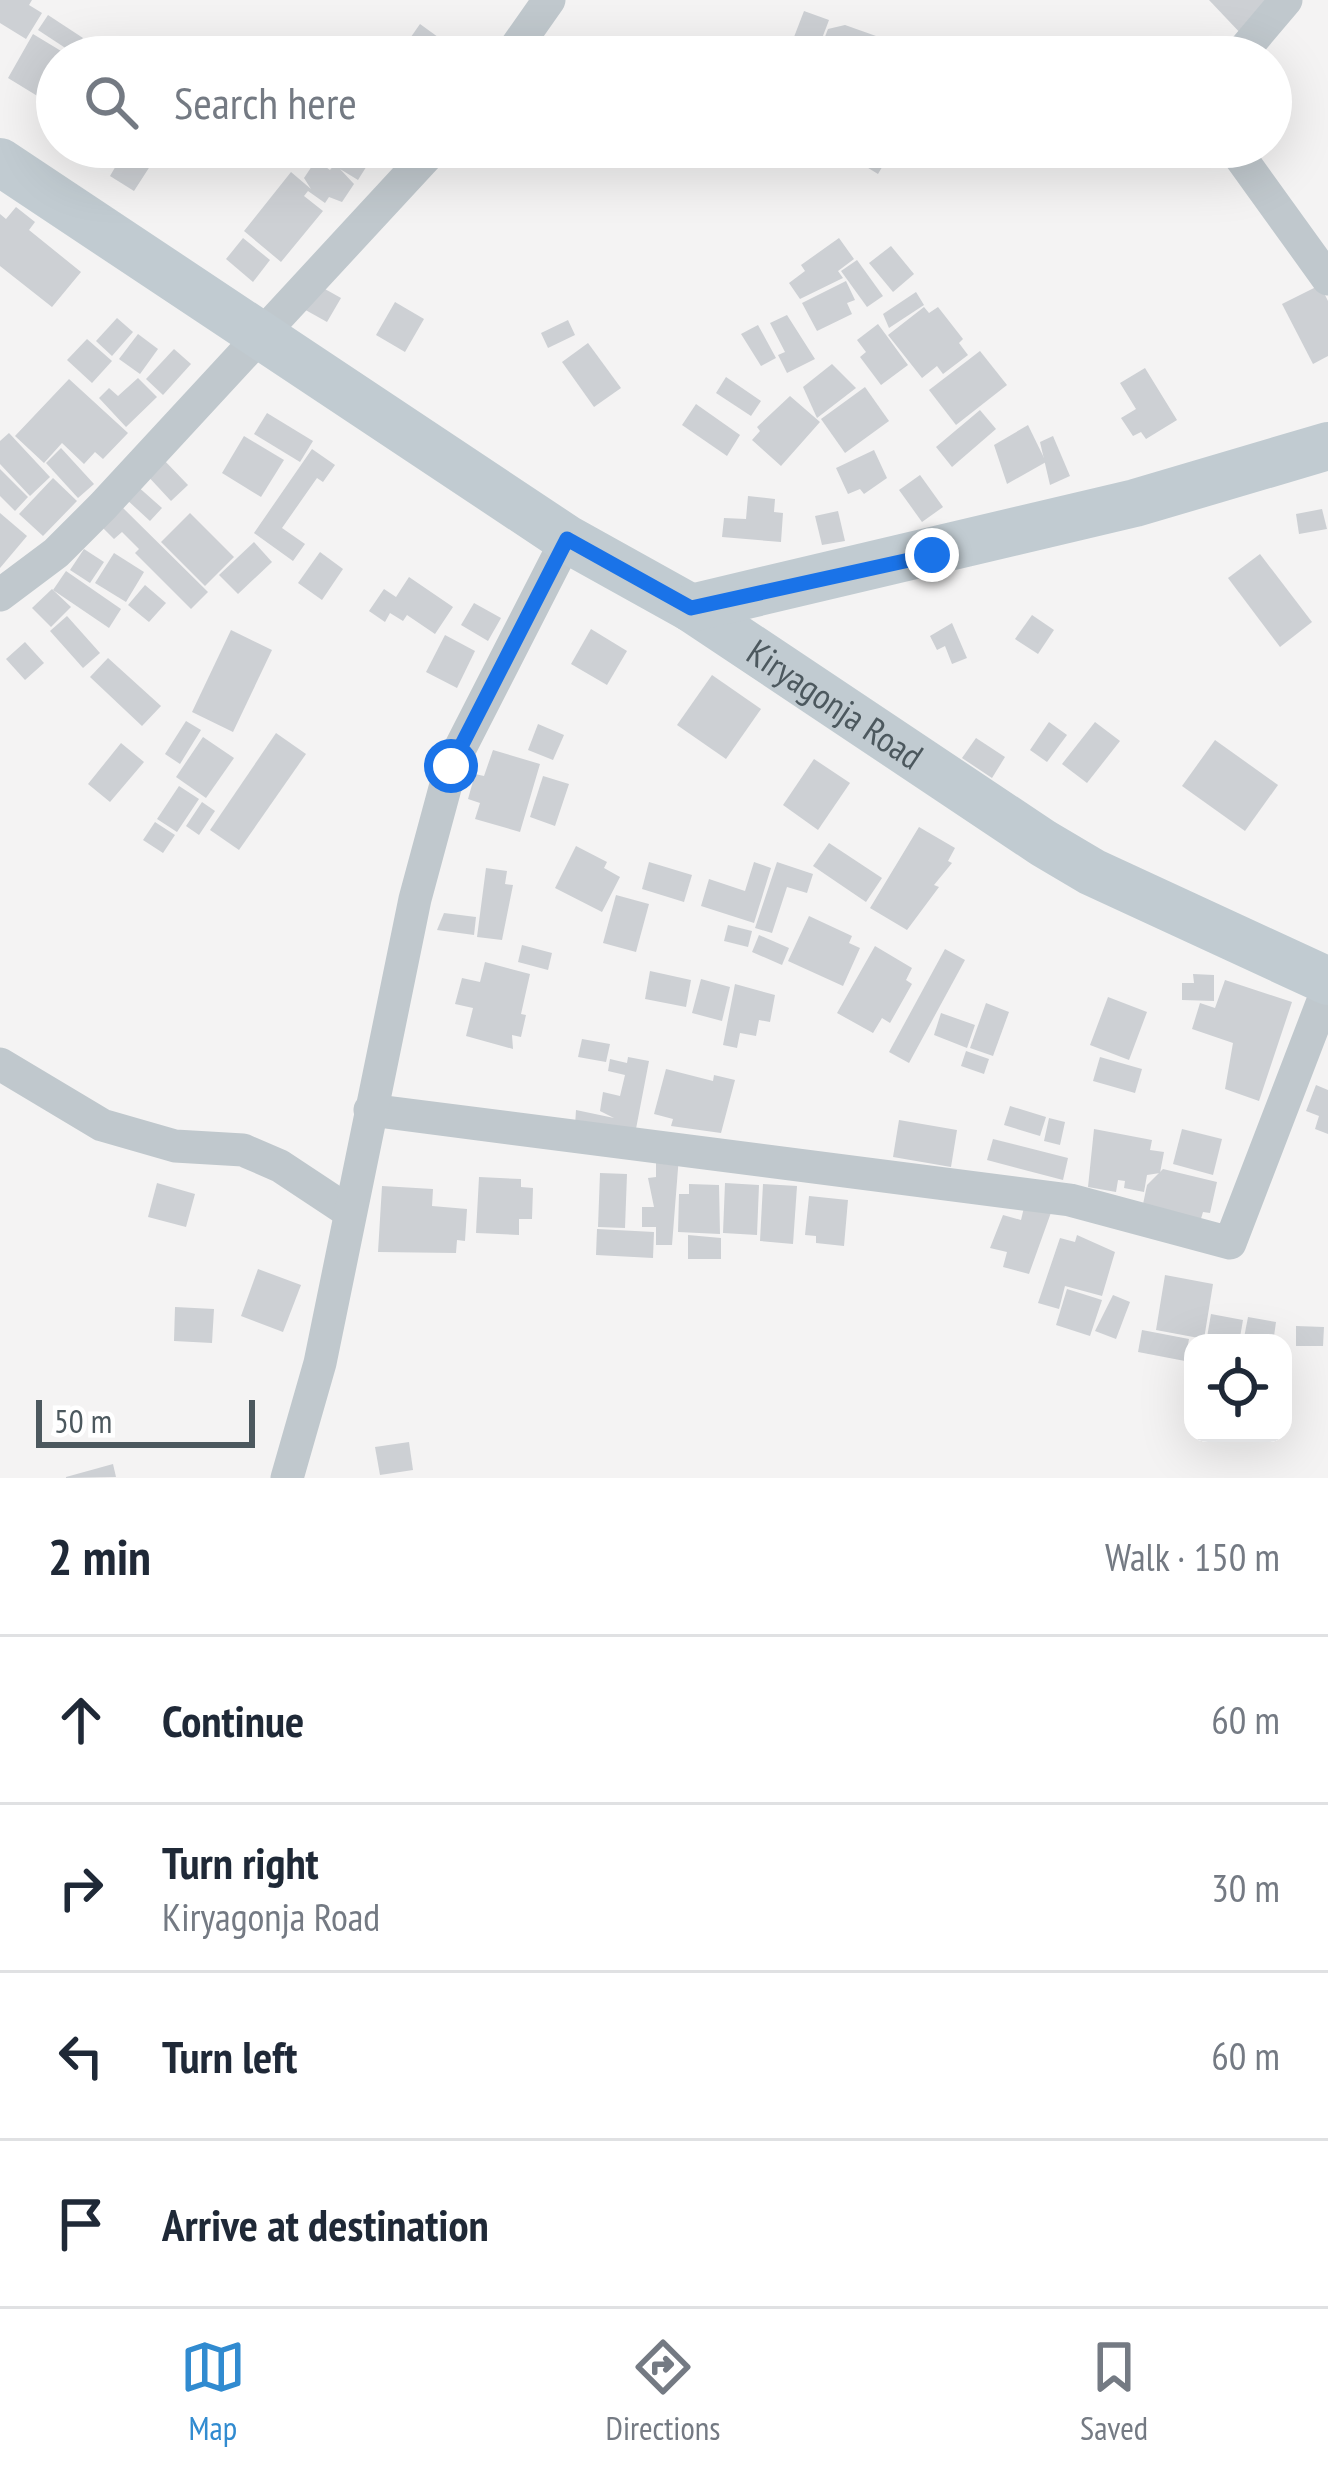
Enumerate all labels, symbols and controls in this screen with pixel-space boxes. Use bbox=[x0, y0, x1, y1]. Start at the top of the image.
search box bbox=[36, 36, 1292, 168]
icon: search bbox=[78, 69, 144, 135]
text: Search here bbox=[174, 73, 357, 131]
route end bbox=[905, 528, 959, 582]
street label: Kiryagonja Road bbox=[738, 628, 932, 779]
route start bbox=[424, 739, 478, 793]
map controls bbox=[1184, 1334, 1292, 1442]
button: locate bbox=[1184, 1334, 1292, 1442]
scale bar bbox=[36, 1394, 255, 1447]
text: 50 m bbox=[54, 1399, 112, 1442]
text: 2 min bbox=[48, 1523, 151, 1589]
text: Walk · 150 m bbox=[1105, 1531, 1280, 1582]
icon: ahead bbox=[48, 1687, 114, 1753]
text: Continue bbox=[162, 1691, 304, 1749]
text: 60 m bbox=[1211, 1694, 1280, 1745]
text: Turn right bbox=[162, 1833, 319, 1891]
icon: right bbox=[48, 1855, 114, 1921]
text: 30 m bbox=[1211, 1862, 1280, 1913]
text: Kiryagonja Road bbox=[162, 1891, 380, 1942]
icon: left bbox=[48, 2023, 114, 2089]
text: Turn left bbox=[162, 2027, 297, 2085]
text: 60 m bbox=[1211, 2030, 1280, 2081]
icon: arrive bbox=[48, 2191, 114, 2257]
text: Arrive at destination bbox=[162, 2195, 489, 2253]
tab: Map bbox=[180, 2334, 246, 2449]
tab: Directions bbox=[606, 2334, 720, 2449]
tab: Saved bbox=[1080, 2334, 1148, 2449]

